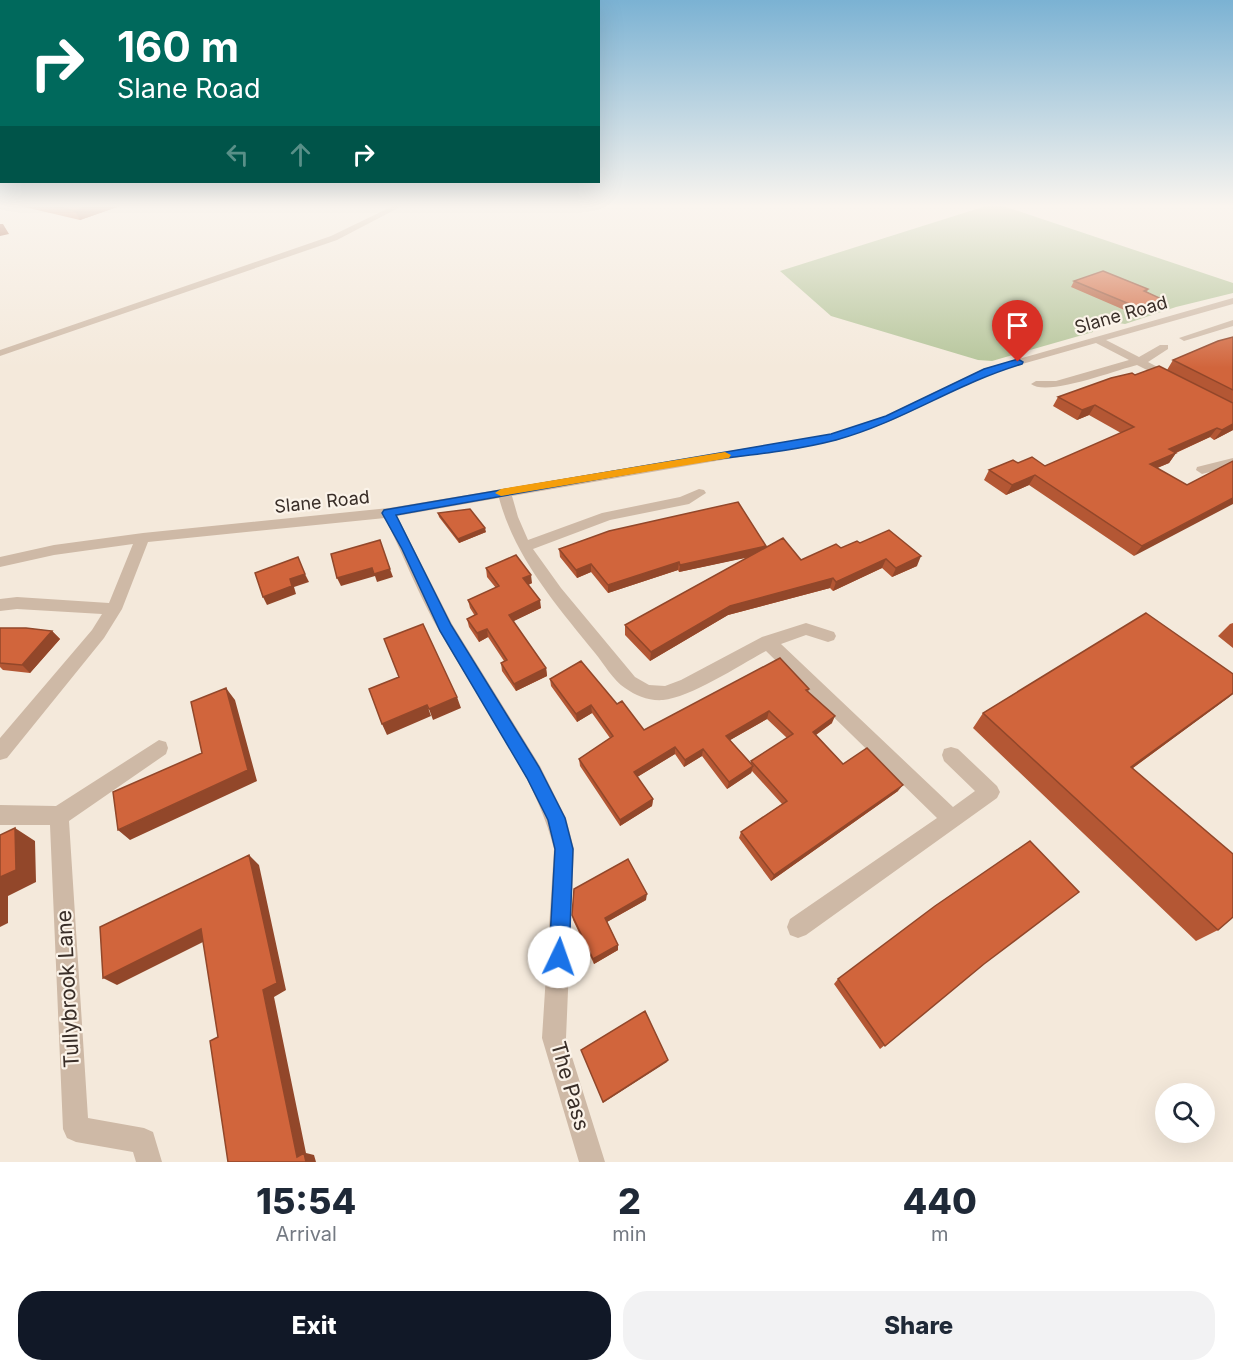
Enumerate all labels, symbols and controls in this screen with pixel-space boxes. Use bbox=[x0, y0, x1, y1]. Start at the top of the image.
text: 160 m bbox=[117, 21, 239, 72]
icon: right bbox=[18, 24, 96, 102]
text: Slane Road bbox=[117, 72, 260, 105]
icon: left bbox=[221, 138, 254, 171]
icon: ahead bbox=[284, 138, 317, 171]
icon: right bbox=[347, 138, 380, 171]
street label: Slane Road bbox=[1072, 291, 1170, 338]
pin bbox=[992, 300, 1043, 362]
icon: arrive bbox=[1001, 309, 1034, 342]
street label: Slane Road bbox=[273, 486, 371, 517]
street label: Tullybrook Lane bbox=[51, 910, 84, 1069]
position arrow bbox=[527, 925, 591, 989]
street label: The Pass bbox=[546, 1038, 595, 1133]
map controls bbox=[1155, 1083, 1215, 1143]
button: search bbox=[1155, 1083, 1215, 1143]
text: 15:54 bbox=[256, 1179, 356, 1223]
text: 2 bbox=[618, 1179, 641, 1223]
text: 440 bbox=[903, 1179, 977, 1223]
text: Arrival bbox=[275, 1222, 337, 1246]
text: min bbox=[612, 1222, 647, 1246]
text: m bbox=[931, 1222, 949, 1246]
button: Exit bbox=[18, 1291, 611, 1360]
button: Share bbox=[623, 1291, 1215, 1360]

